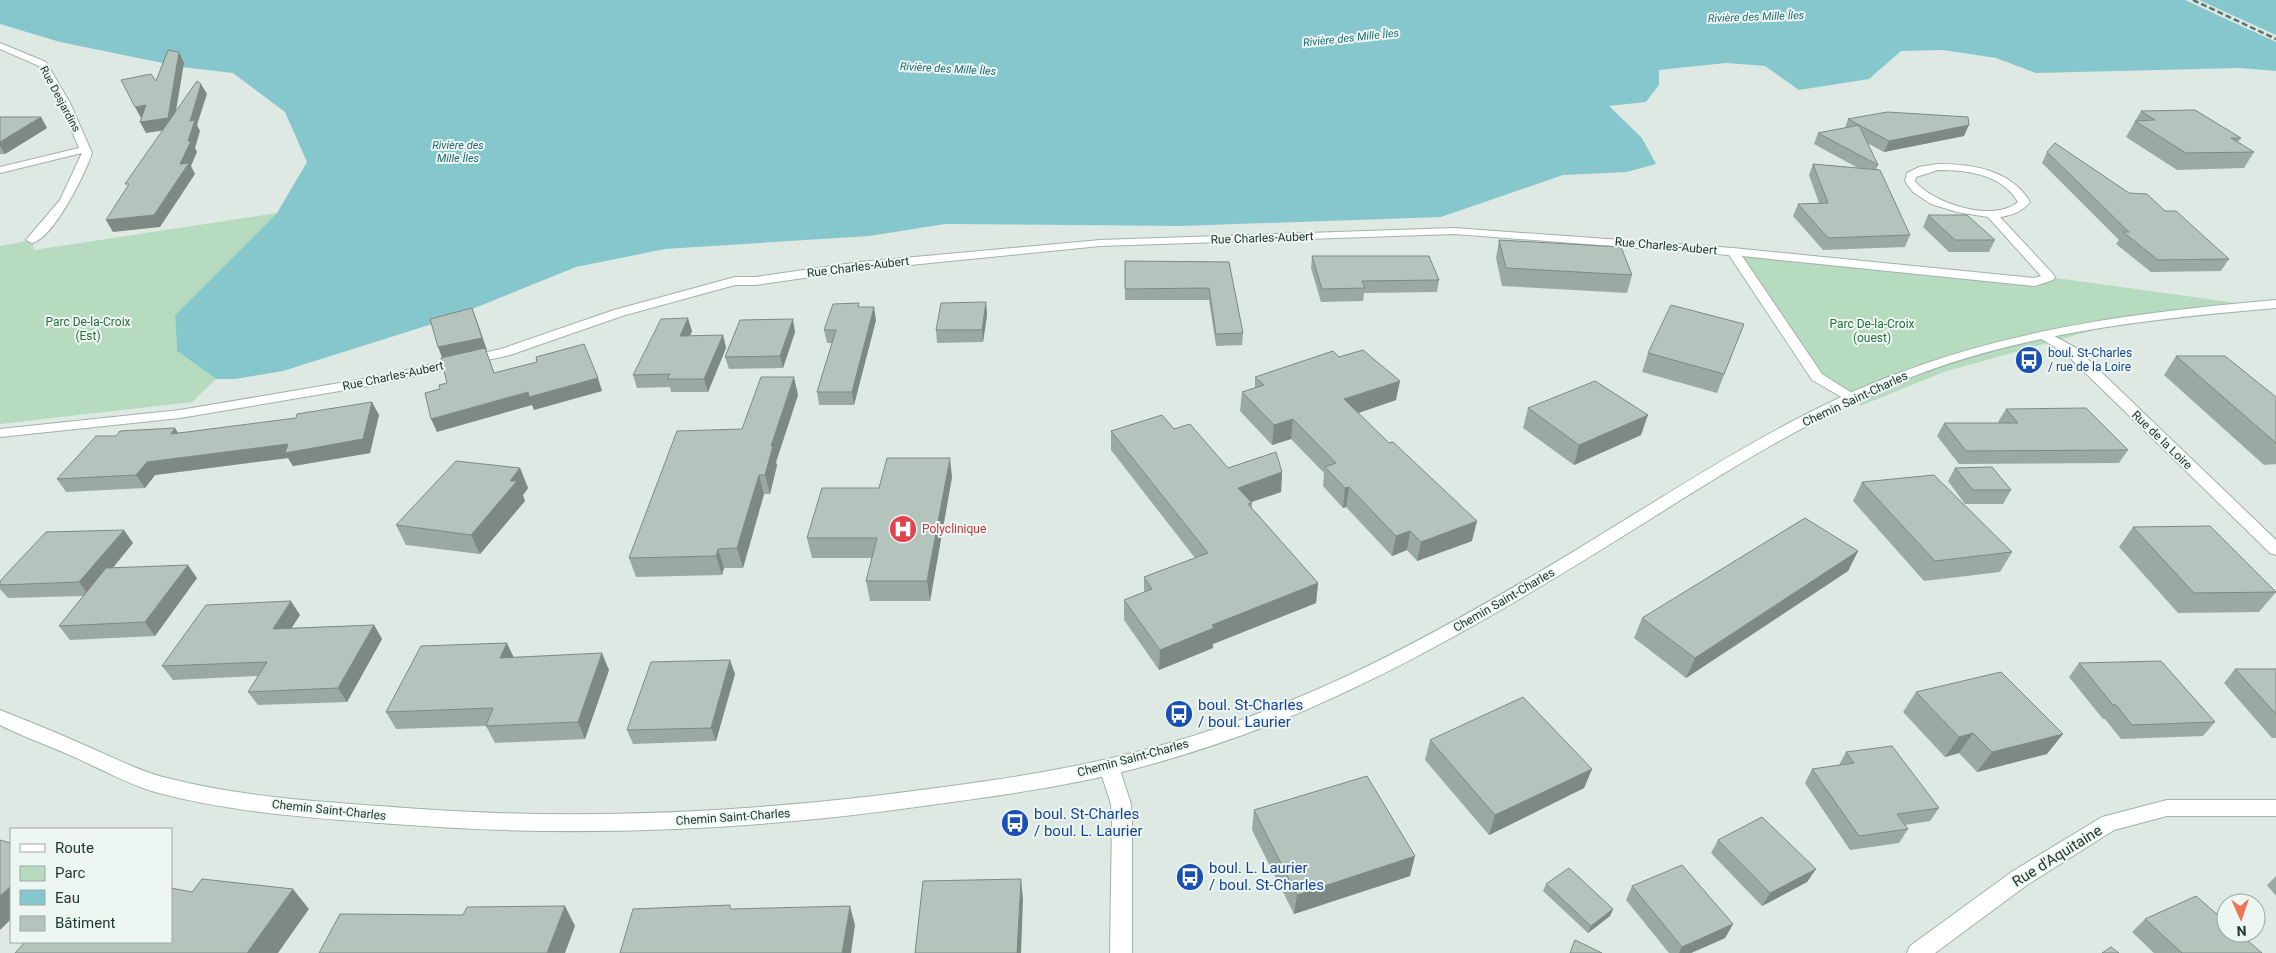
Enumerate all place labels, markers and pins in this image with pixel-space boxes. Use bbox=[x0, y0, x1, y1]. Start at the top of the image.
bus stop icon: boul. St-Charles / rue de la Loire bbox=[2014, 345, 2044, 375]
place label: boul. St-Charles / rue de la Loire bbox=[2048, 346, 2132, 374]
hospital icon: Polyclinique bbox=[888, 514, 918, 544]
place label: Polyclinique bbox=[922, 522, 986, 536]
place label: boul. St-Charles / boul. Laurier bbox=[1198, 696, 1303, 731]
bus stop icon: boul. St-Charles / boul. Laurier bbox=[1164, 699, 1194, 729]
place label: boul. St-Charles / boul. L. Laurier bbox=[1034, 805, 1143, 840]
bus stop icon: boul. St-Charles / boul. L. Laurier bbox=[1000, 808, 1030, 838]
place label: boul. L. Laurier / boul. St-Charles bbox=[1209, 859, 1324, 894]
bus stop icon: boul. L. Laurier / boul. St-Charles bbox=[1175, 862, 1205, 892]

